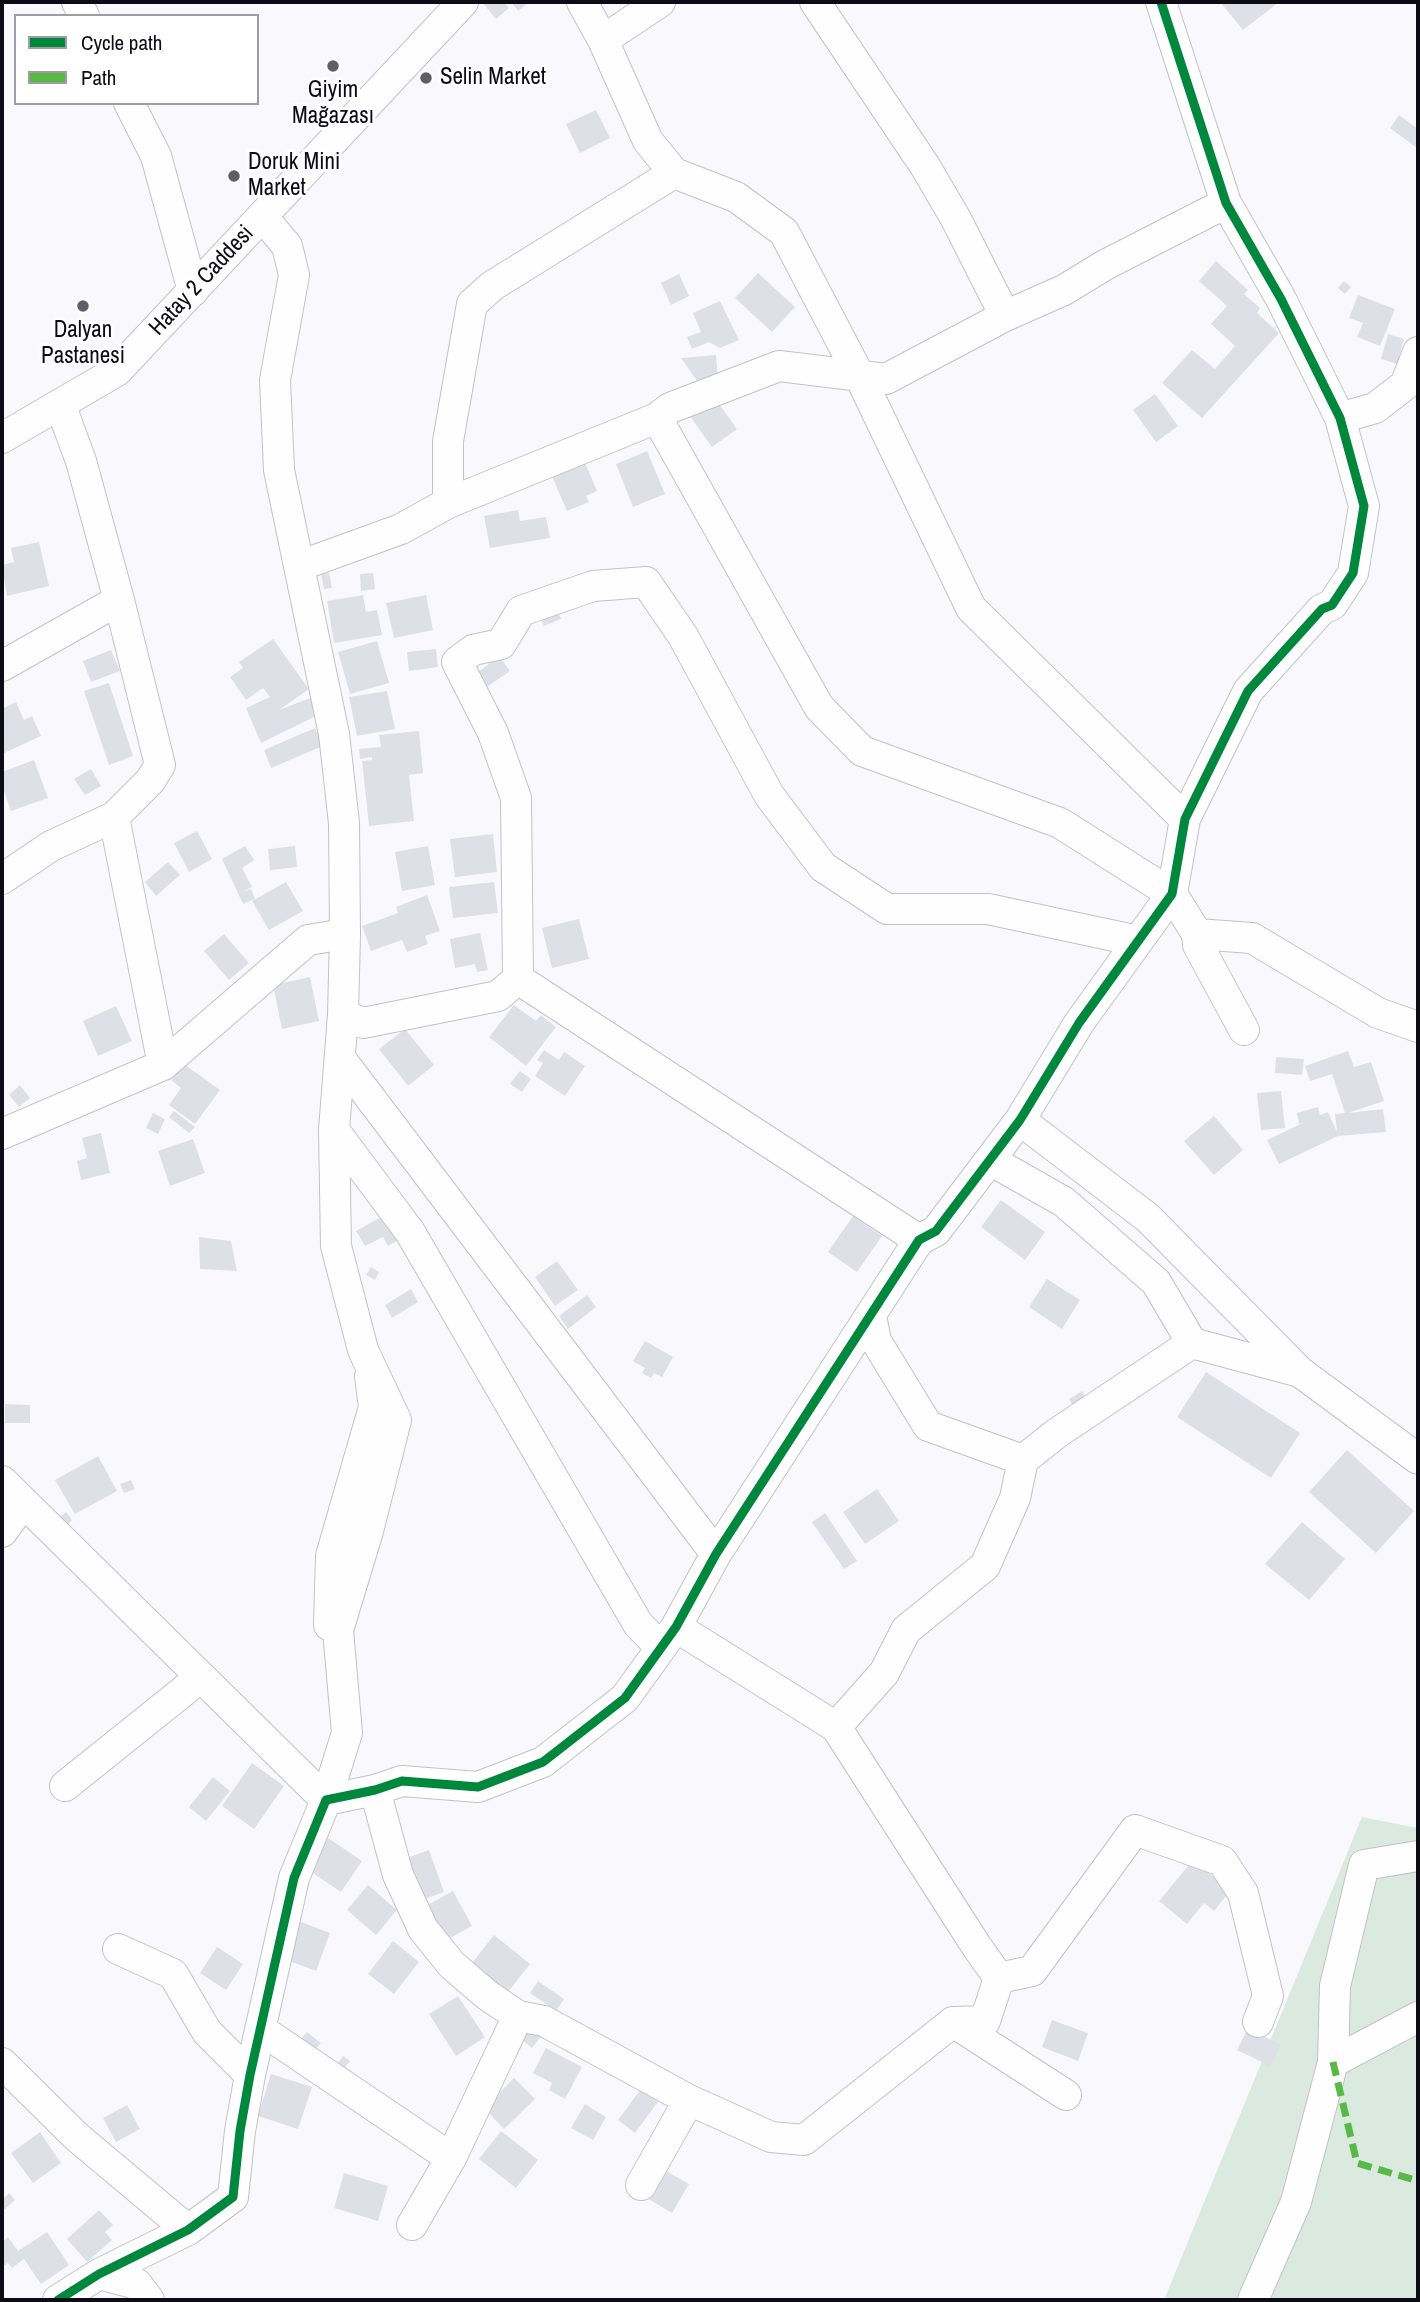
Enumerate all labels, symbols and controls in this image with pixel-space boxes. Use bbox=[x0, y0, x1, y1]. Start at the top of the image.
legend bbox=[14, 14, 259, 105]
text: Cycle path bbox=[81, 28, 162, 57]
marker: Giyim Mağazası bbox=[325, 58, 341, 74]
text: Path bbox=[81, 63, 116, 92]
place label: Selin Market bbox=[440, 64, 546, 92]
marker: Selin Market bbox=[418, 70, 434, 86]
place label: Giyim Mağazası bbox=[292, 77, 374, 131]
place label: Doruk Mini Market bbox=[248, 149, 340, 203]
marker: Doruk Mini Market bbox=[226, 168, 242, 184]
street label: Hatay 2 Caddesi bbox=[144, 220, 260, 342]
marker: Dalyan Pastanesi bbox=[75, 298, 91, 314]
place label: Dalyan Pastanesi bbox=[41, 317, 125, 371]

